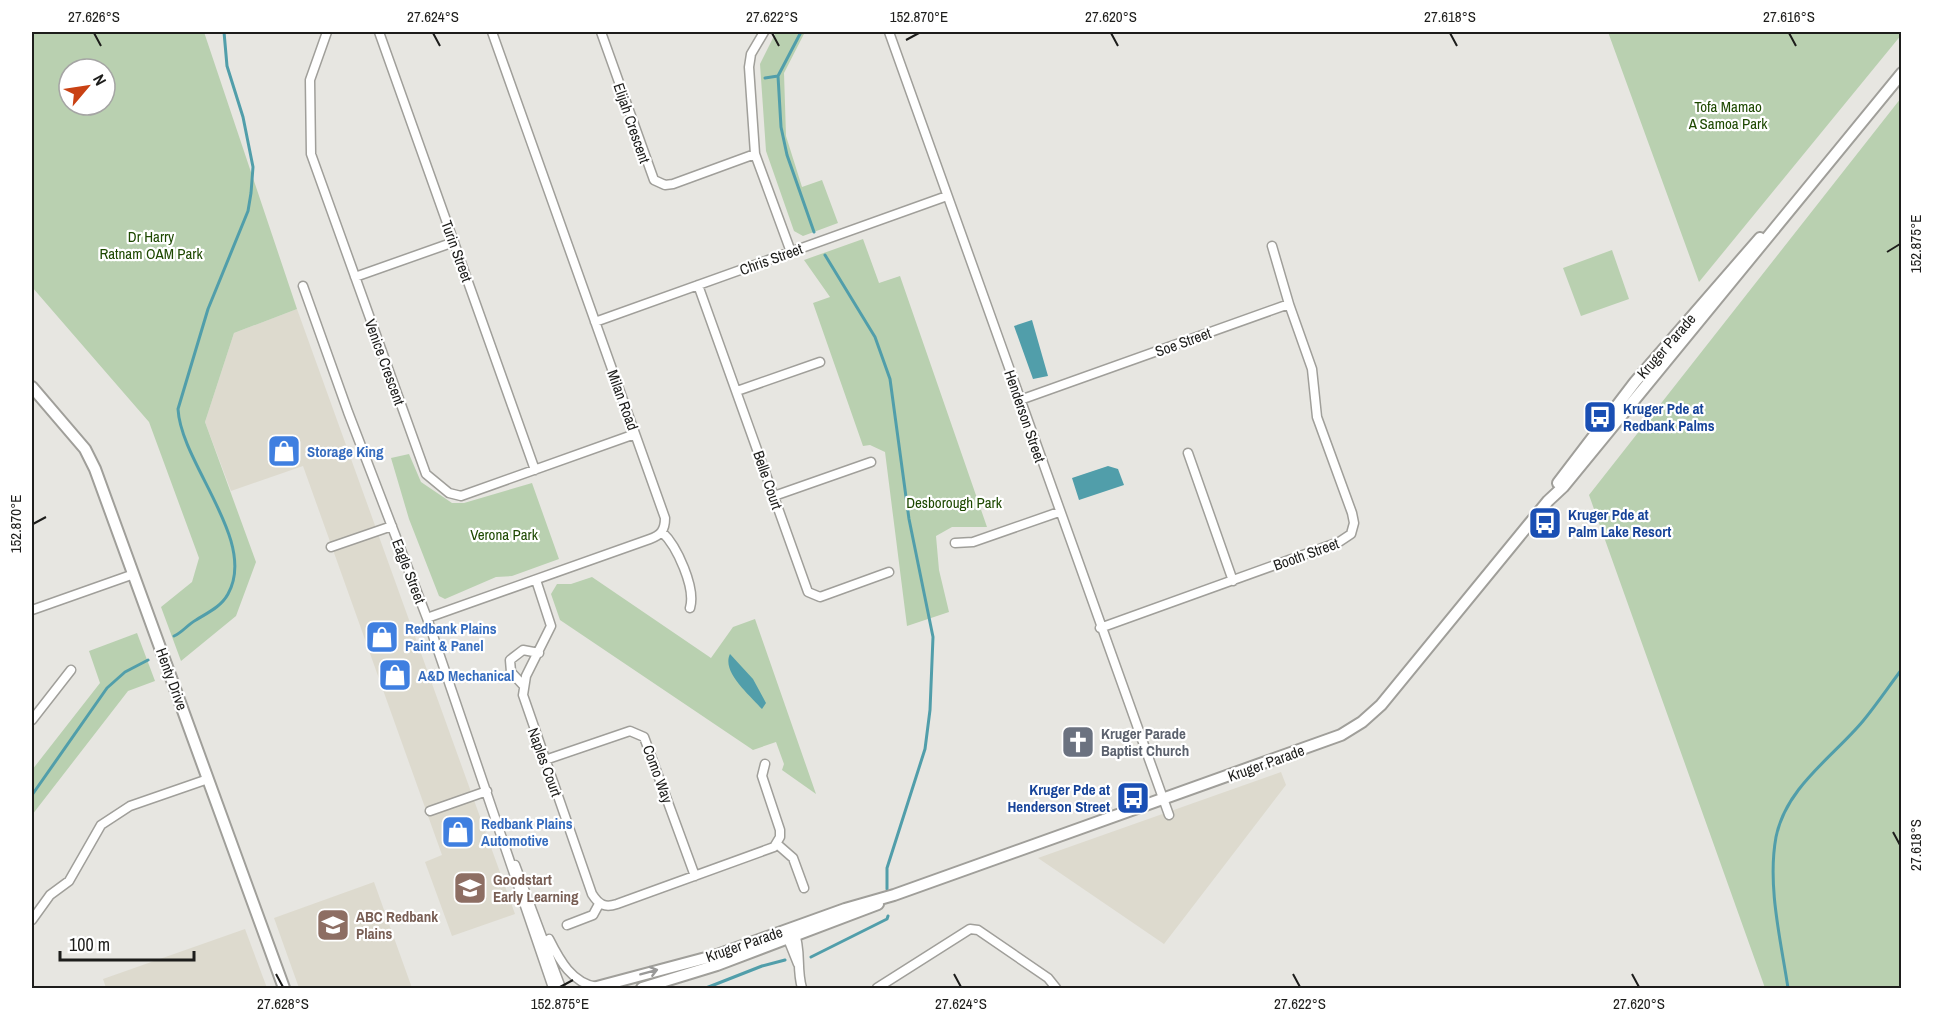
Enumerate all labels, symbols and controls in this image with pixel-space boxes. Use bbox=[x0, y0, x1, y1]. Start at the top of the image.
text: 27.626°S bbox=[68, 6, 120, 27]
text: 27.624°S bbox=[407, 6, 459, 27]
text: 27.622°S bbox=[746, 6, 798, 27]
text: 152.870°E bbox=[890, 6, 948, 27]
text: 27.620°S bbox=[1085, 6, 1137, 27]
text: 27.618°S bbox=[1424, 6, 1476, 27]
text: 27.616°S bbox=[1763, 6, 1815, 27]
north arrow bbox=[57, 57, 117, 117]
text: N bbox=[88, 70, 112, 89]
street label: Elijah Crescent bbox=[608, 80, 656, 166]
park label: Tofa Mamao A Samoa Park bbox=[1688, 96, 1768, 134]
text: 152.875°E bbox=[1905, 215, 1926, 273]
street label: Turin Street bbox=[436, 217, 478, 285]
park label: Dr Harry Ratnam OAM Park bbox=[99, 226, 203, 264]
street label: Chris Street bbox=[737, 238, 806, 280]
street label: Kruger Parade bbox=[1632, 309, 1700, 383]
street label: Venice Crescent bbox=[360, 316, 410, 409]
street label: Soe Street bbox=[1152, 322, 1214, 362]
street label: Milan Road bbox=[602, 367, 644, 433]
street label: Henderson Street bbox=[999, 367, 1051, 466]
place label: Kruger Pde at Redbank Palms bbox=[1623, 398, 1715, 436]
bus stop icon: Kruger Pde at Redbank Palms bbox=[1582, 399, 1618, 435]
shop icon: Storage King bbox=[266, 433, 302, 469]
place label: Storage King bbox=[307, 441, 384, 462]
street label: Belle Court bbox=[748, 448, 788, 513]
park label: Desborough Park bbox=[906, 492, 1003, 513]
text: 152.870°E bbox=[5, 495, 26, 553]
place label: Kruger Pde at Palm Lake Resort bbox=[1568, 504, 1671, 542]
bus stop icon: Kruger Pde at Palm Lake Resort bbox=[1527, 505, 1563, 541]
park label: Verona Park bbox=[470, 524, 539, 545]
street label: Booth Street bbox=[1270, 532, 1342, 576]
street label: Eagle Street bbox=[387, 536, 431, 607]
place label: Redbank Plains Paint & Panel bbox=[405, 618, 497, 656]
shop icon: Redbank Plains Paint & Panel bbox=[364, 619, 400, 655]
street label: Henty Drive bbox=[151, 645, 193, 713]
shop icon: A&D Mechanical bbox=[377, 657, 413, 693]
place label: A&D Mechanical bbox=[418, 665, 514, 686]
place label: Kruger Parade Baptist Church bbox=[1101, 723, 1189, 761]
church icon: Kruger Parade Baptist Church bbox=[1060, 724, 1096, 760]
street label: Naples Court bbox=[523, 725, 567, 800]
street label: Kruger Parade bbox=[1225, 739, 1307, 787]
street label: Como Way bbox=[638, 742, 678, 807]
place label: Kruger Pde at Henderson Street bbox=[1007, 779, 1110, 817]
bus stop icon: Kruger Pde at Henderson Street bbox=[1115, 780, 1151, 816]
place label: Redbank Plains Automotive bbox=[481, 813, 573, 851]
shop icon: Redbank Plains Automotive bbox=[440, 814, 476, 850]
text: 27.618°S bbox=[1905, 819, 1926, 871]
place label: Goodstart Early Learning bbox=[493, 869, 579, 907]
school or university icon: Goodstart Early Learning bbox=[452, 870, 488, 906]
place label: ABC Redbank Plains bbox=[356, 906, 438, 944]
school or university icon: ABC Redbank Plains bbox=[315, 907, 351, 943]
street label: Kruger Parade bbox=[703, 921, 785, 967]
scale bar bbox=[60, 924, 194, 962]
text: 100 m bbox=[69, 932, 110, 957]
one-way arrow bbox=[639, 965, 658, 977]
text: 27.628°S bbox=[257, 993, 309, 1014]
text: 152.875°E bbox=[531, 993, 589, 1014]
text: 27.624°S bbox=[935, 993, 987, 1014]
text: 27.622°S bbox=[1274, 993, 1326, 1014]
text: 27.620°S bbox=[1613, 993, 1665, 1014]

